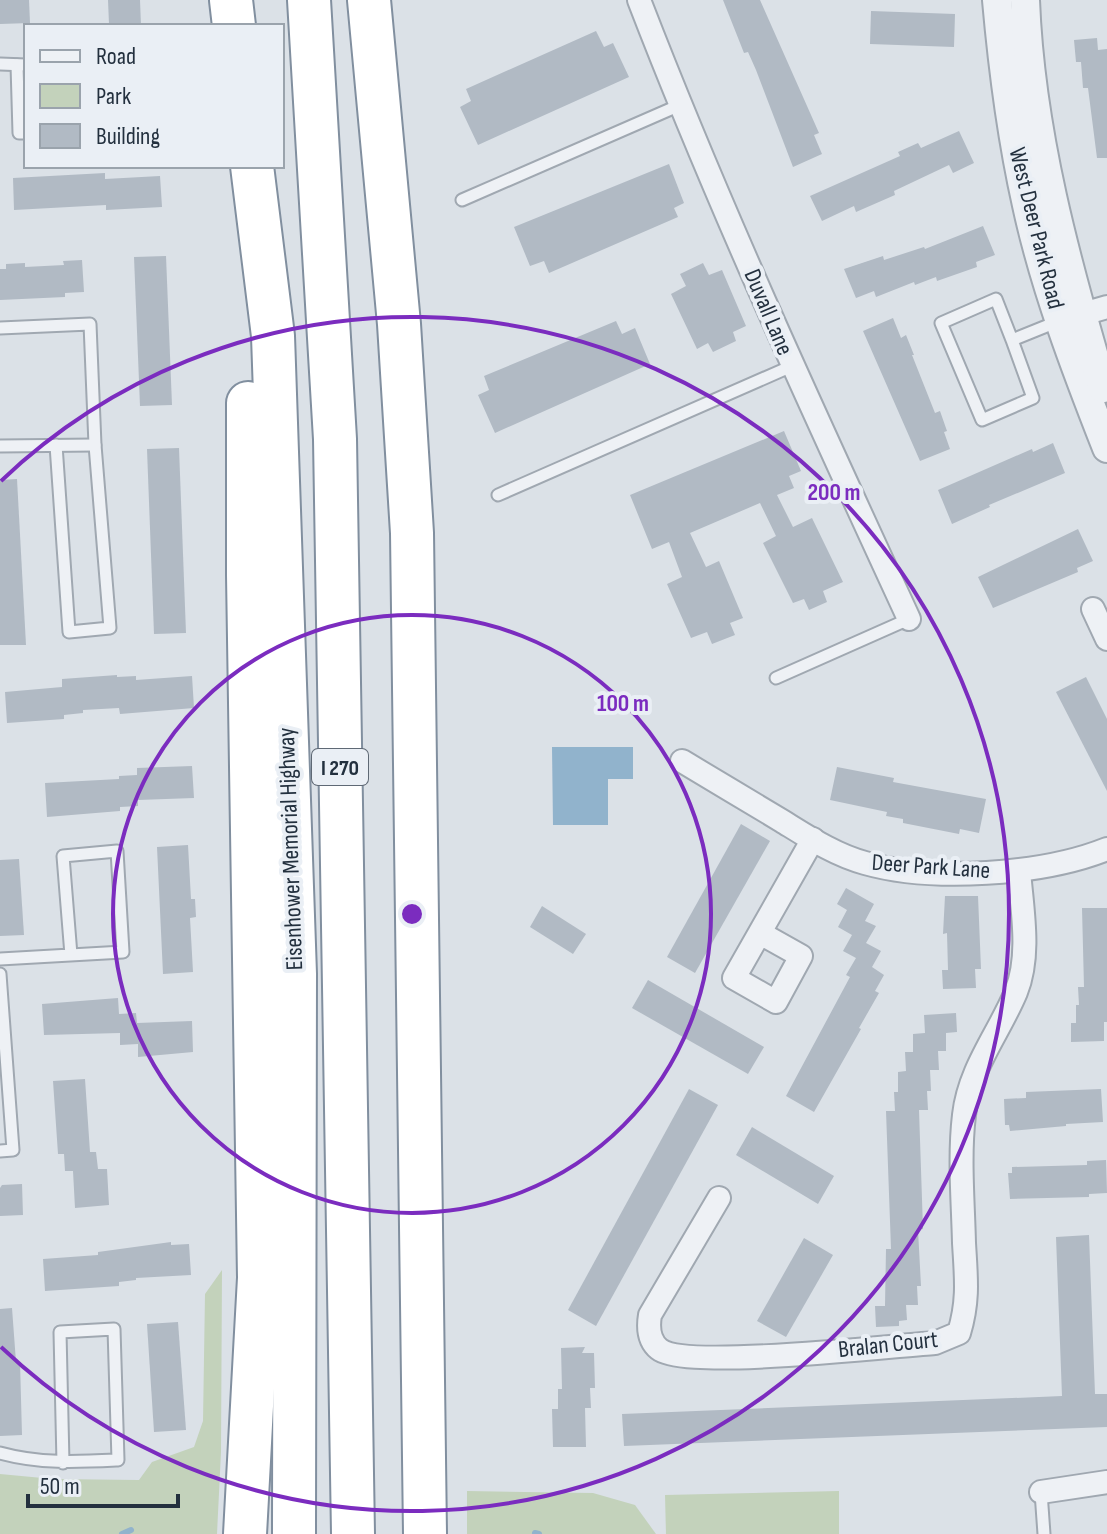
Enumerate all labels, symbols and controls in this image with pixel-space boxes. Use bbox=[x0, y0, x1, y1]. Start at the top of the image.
legend bbox=[24, 24, 284, 168]
text: Road bbox=[96, 42, 136, 71]
text: Park bbox=[96, 82, 131, 111]
text: Building bbox=[96, 122, 160, 151]
street label: West Deer Park Road bbox=[1002, 144, 1071, 312]
street label: Duvall Lane bbox=[737, 265, 800, 360]
text: 200 m bbox=[807, 478, 861, 507]
text: 100 m bbox=[597, 689, 649, 718]
street label: Eisenhower Memorial Highway bbox=[272, 727, 309, 971]
road number: I 270 bbox=[312, 749, 368, 785]
street label: Deer Park Lane bbox=[871, 848, 991, 885]
centre of rings bbox=[398, 900, 426, 928]
street label: Bralan Court bbox=[837, 1325, 939, 1364]
scale bar bbox=[28, 1458, 178, 1508]
text: 50 m bbox=[40, 1472, 80, 1501]

